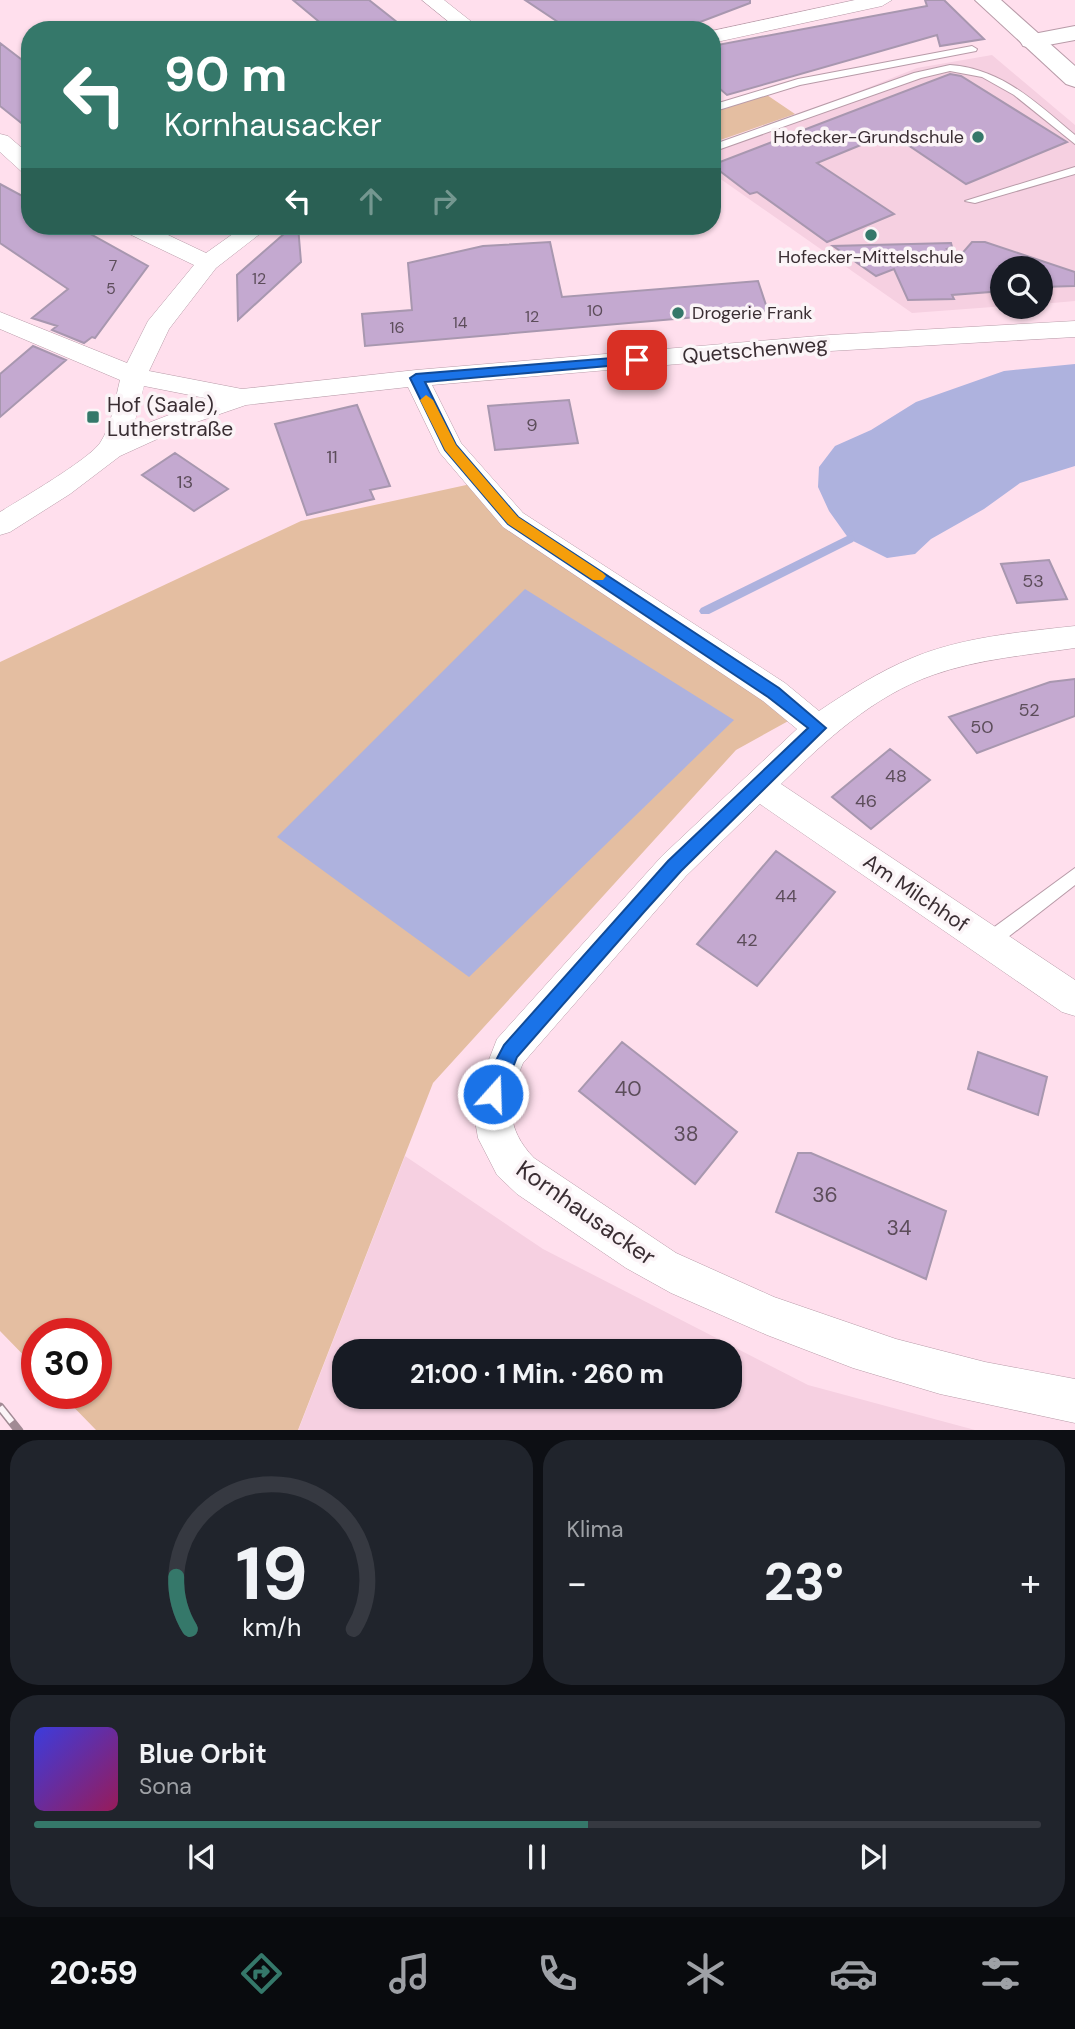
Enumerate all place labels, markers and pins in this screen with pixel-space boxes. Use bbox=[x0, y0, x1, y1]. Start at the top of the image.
place label: Hofecker-Grundschule bbox=[773, 125, 964, 149]
marker: Hofecker-Grundschule bbox=[970, 129, 986, 145]
marker: Hofecker-Mittelschule bbox=[863, 227, 879, 243]
place label: Hofecker-Mittelschule bbox=[778, 245, 964, 269]
place label: Drogerie Frank bbox=[692, 301, 812, 325]
marker: Drogerie Frank bbox=[670, 305, 686, 321]
pin bbox=[607, 330, 667, 390]
place label: Hof (Saale), Lutherstraße bbox=[107, 391, 233, 443]
marker: Hof (Saale), Lutherstraße bbox=[85, 409, 101, 425]

